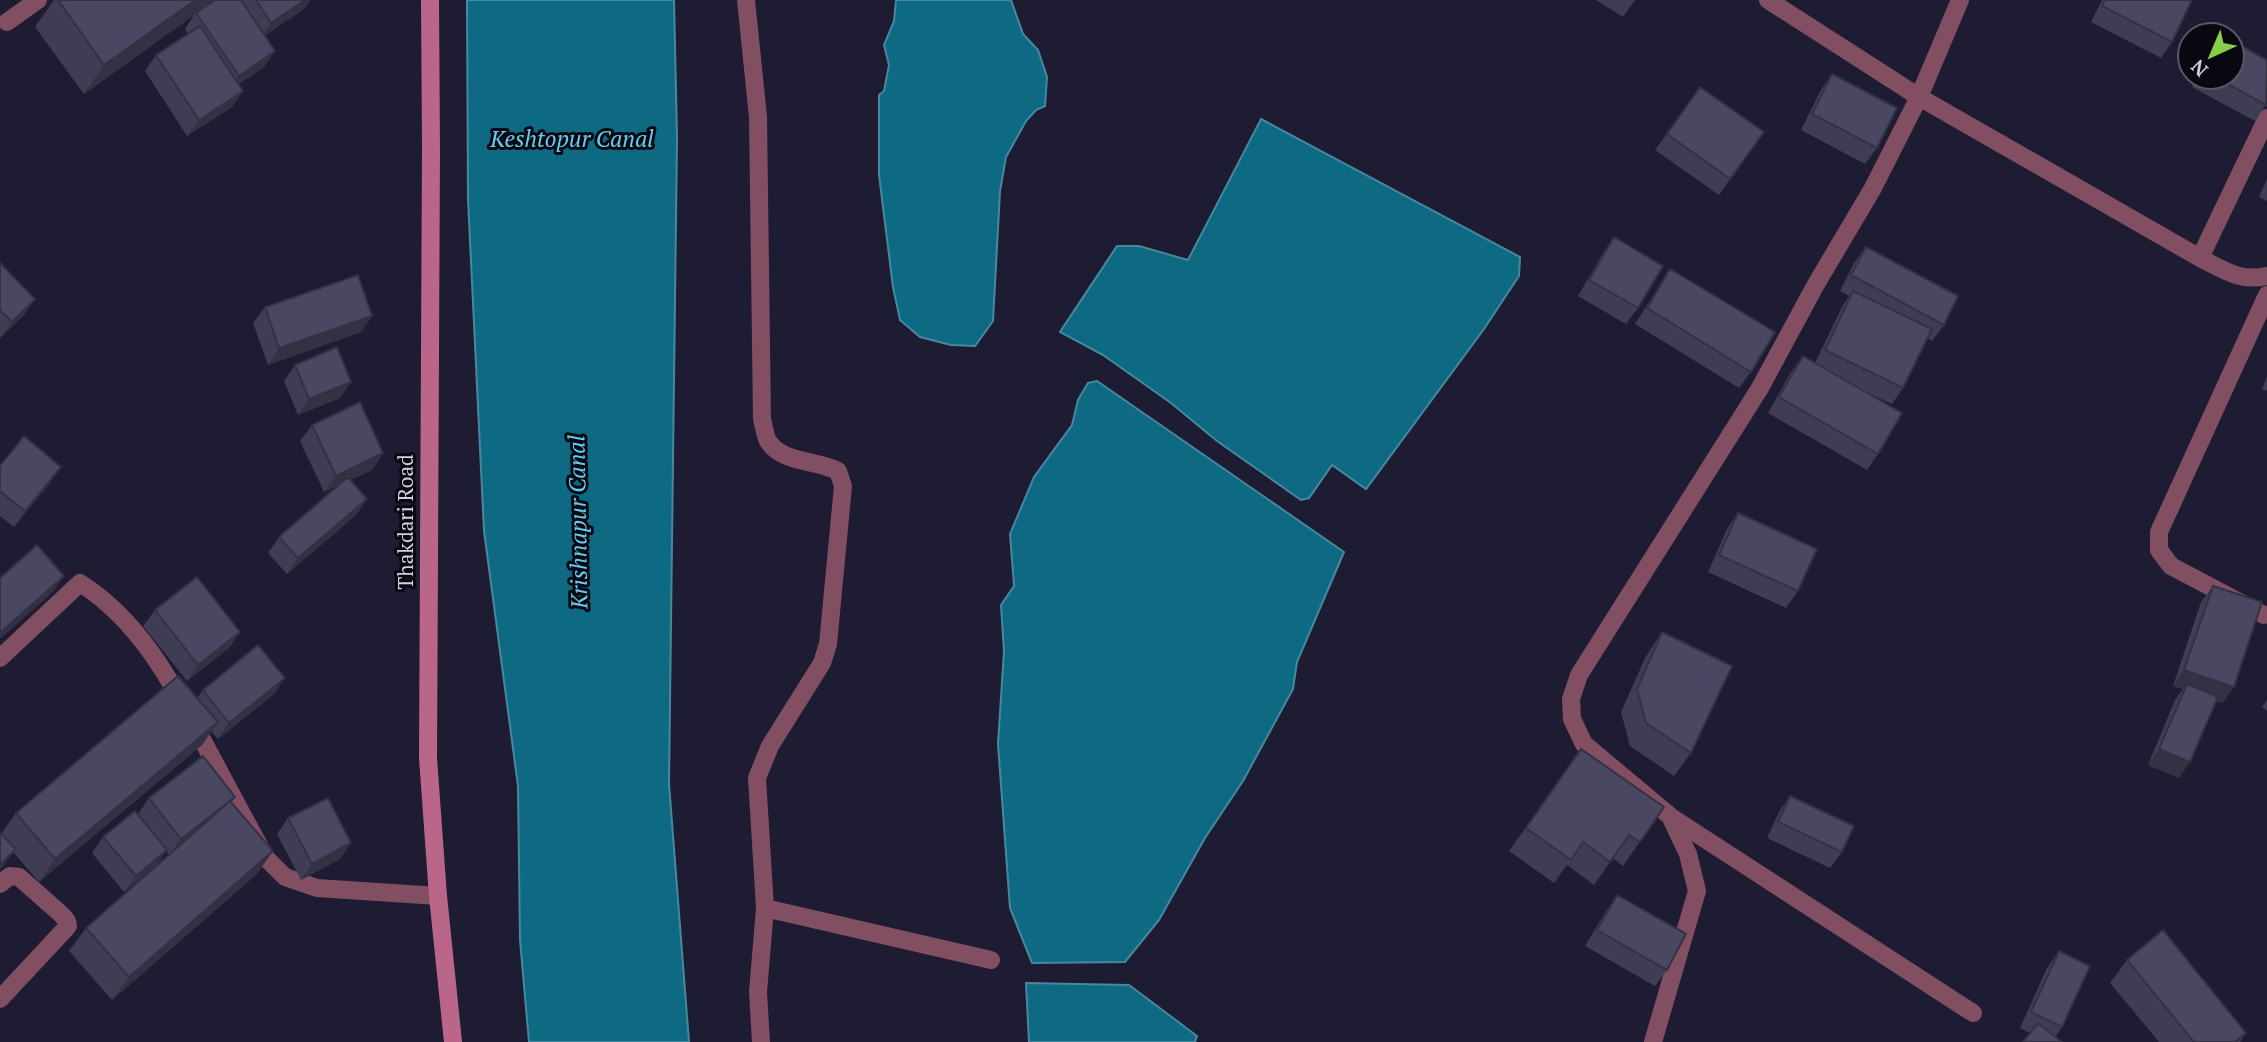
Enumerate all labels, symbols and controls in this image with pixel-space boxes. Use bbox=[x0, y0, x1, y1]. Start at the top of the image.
north arrow bbox=[2176, 21, 2246, 91]
text: N bbox=[2185, 54, 2213, 83]
water label: Keshtopur Canal bbox=[489, 123, 654, 154]
water label: Krishnapur Canal bbox=[560, 434, 595, 610]
street label: Thakdari Road bbox=[391, 454, 419, 590]

